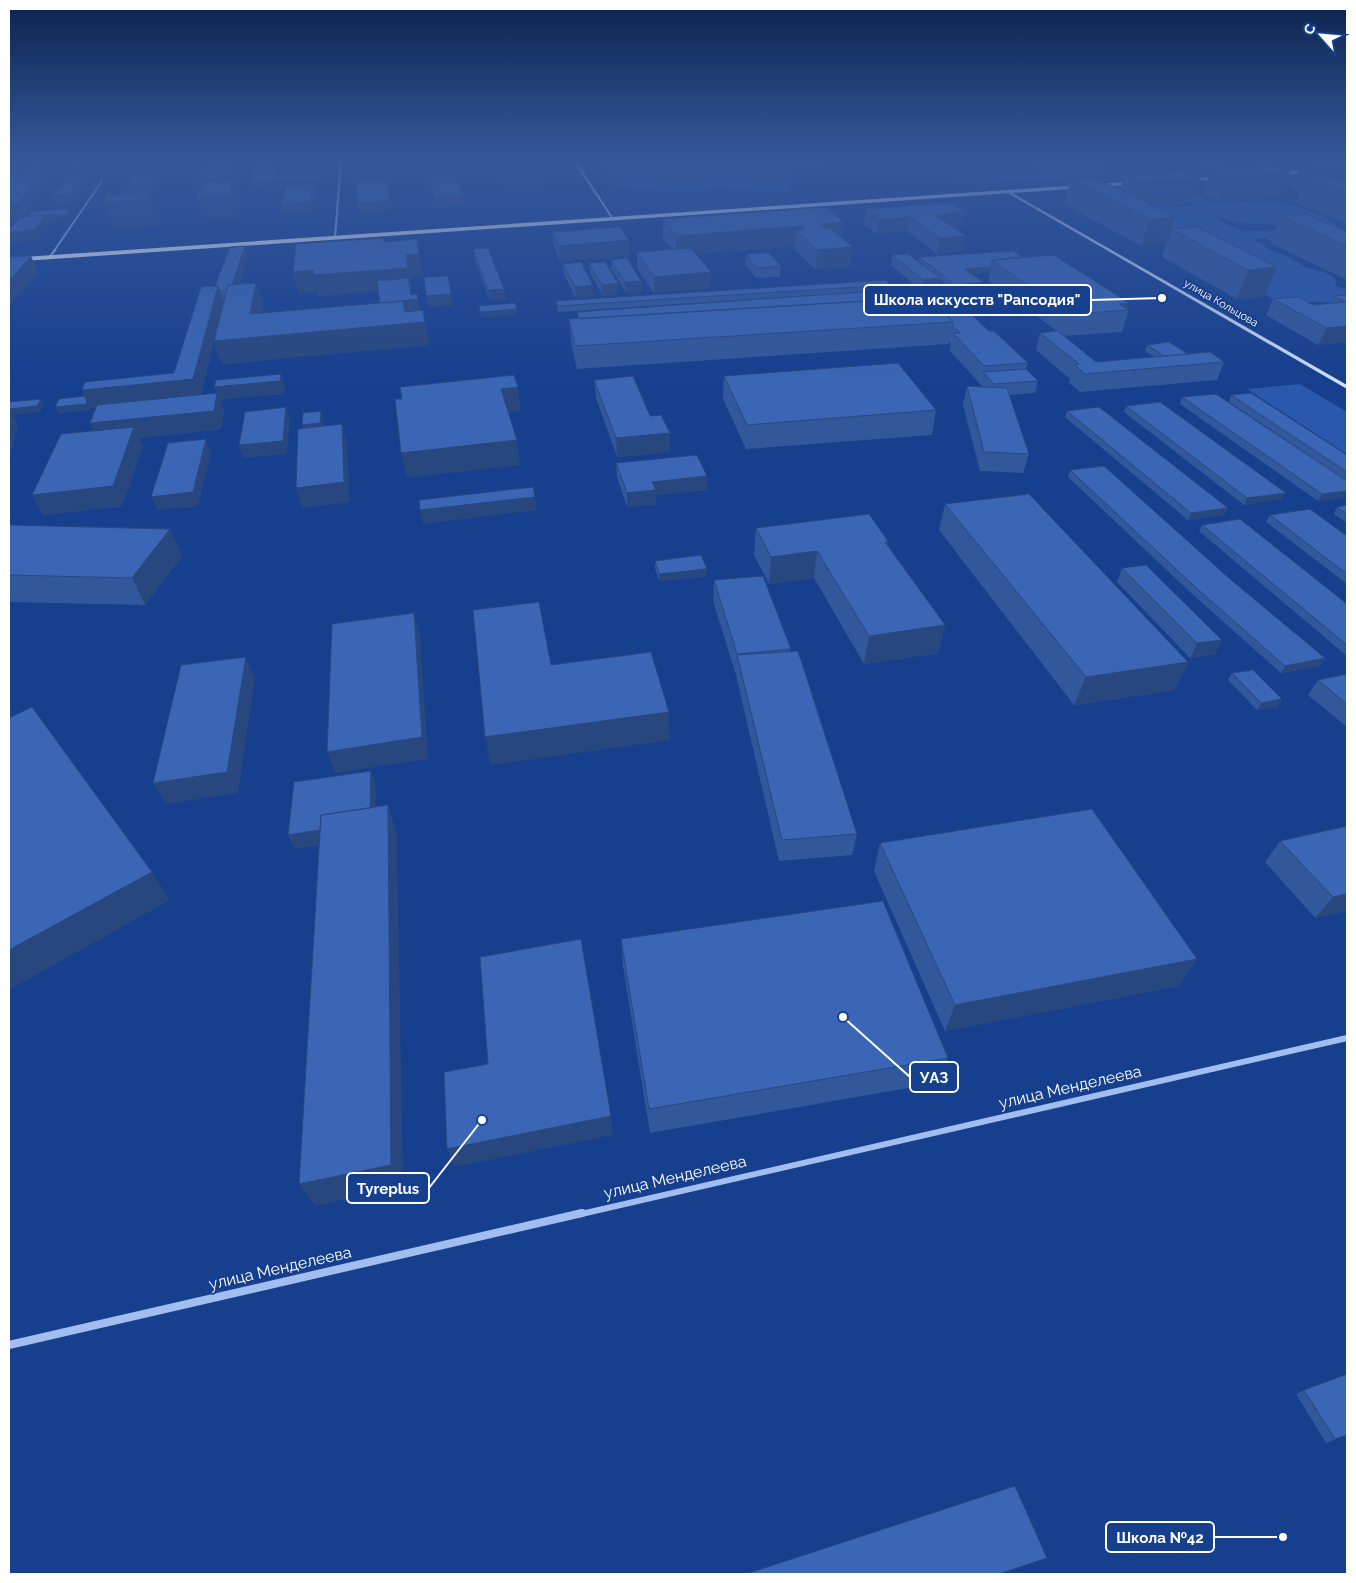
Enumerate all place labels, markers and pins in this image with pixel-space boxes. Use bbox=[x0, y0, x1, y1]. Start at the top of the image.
callout: Школа искусств "Рапсодия" bbox=[864, 285, 1091, 315]
callout: УАЗ bbox=[910, 1062, 958, 1092]
callout: Tyreplus bbox=[347, 1173, 429, 1203]
callout: Школа №42 bbox=[1106, 1522, 1214, 1552]

